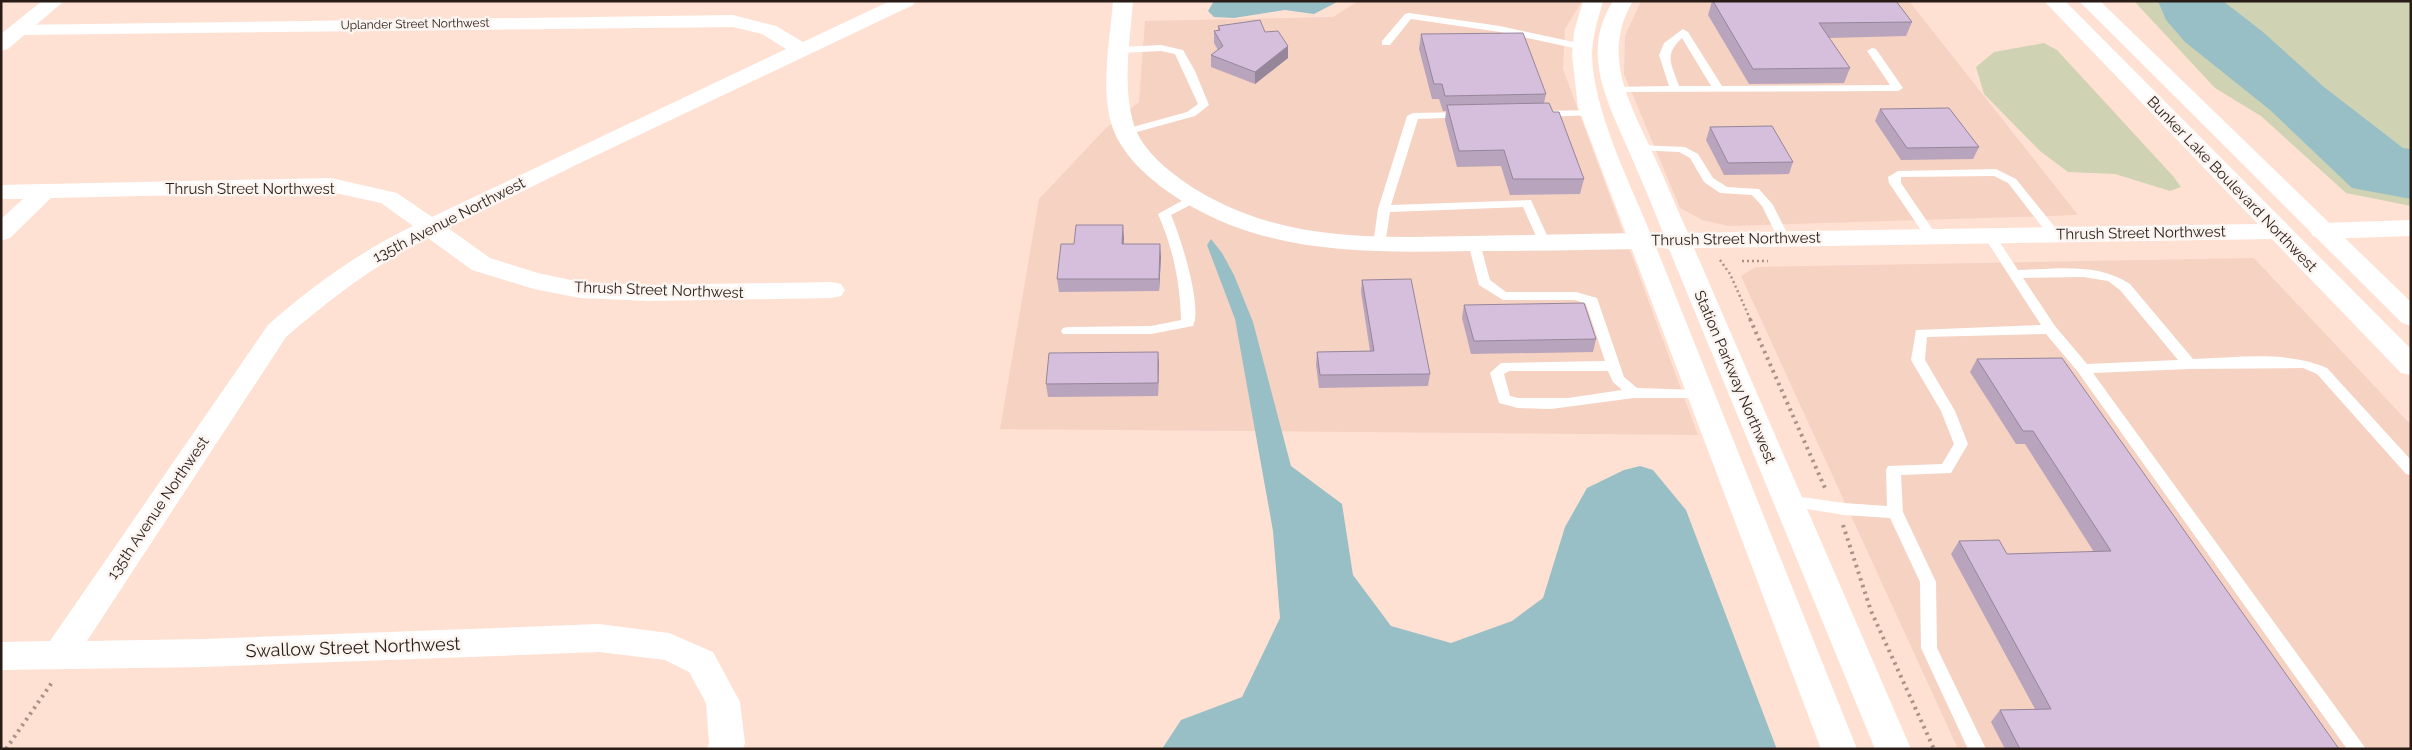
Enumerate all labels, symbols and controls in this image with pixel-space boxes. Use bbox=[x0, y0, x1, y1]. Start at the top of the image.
street label: Uplander Street Northwest bbox=[340, 16, 490, 32]
street label: Bunker Lake Boulevard Northwest bbox=[2143, 93, 2321, 275]
street label: 135th Avenue Northwest bbox=[370, 174, 528, 266]
street label: Thrush Street Northwest bbox=[165, 180, 335, 198]
street label: Thrush Street Northwest bbox=[2056, 223, 2226, 243]
street label: Thrush Street Northwest bbox=[1651, 229, 1821, 249]
street label: Thrush Street Northwest bbox=[574, 278, 744, 302]
street label: Station Parkway Northwest bbox=[1690, 288, 1780, 466]
street label: 135th Avenue Northwest bbox=[103, 433, 213, 583]
street label: Swallow Street Northwest bbox=[245, 633, 461, 661]

